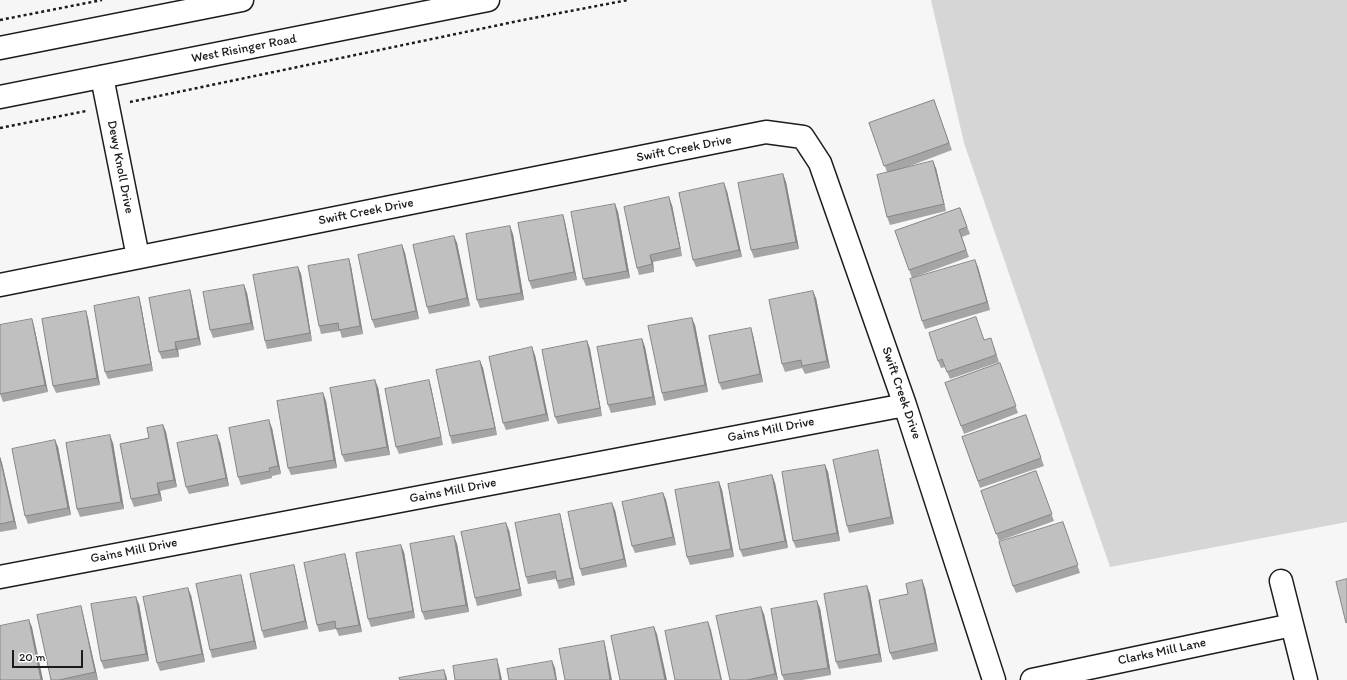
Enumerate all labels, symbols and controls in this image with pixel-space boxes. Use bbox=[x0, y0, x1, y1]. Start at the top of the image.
street label: West Risinger Road bbox=[190, 31, 298, 67]
street label: Dewy Knoll Drive bbox=[103, 119, 137, 215]
street label: Swift Creek Drive bbox=[635, 132, 733, 166]
street label: Swift Creek Drive bbox=[317, 195, 415, 229]
street label: Swift Creek Drive bbox=[878, 345, 924, 441]
street label: Gains Mill Drive bbox=[726, 414, 816, 446]
street label: Gains Mill Drive bbox=[408, 475, 498, 507]
street label: Gains Mill Drive bbox=[89, 535, 179, 567]
street label: Clarks Mill Lane bbox=[1116, 635, 1208, 669]
scale bar bbox=[14, 642, 85, 668]
text: 20 m bbox=[19, 650, 46, 664]

